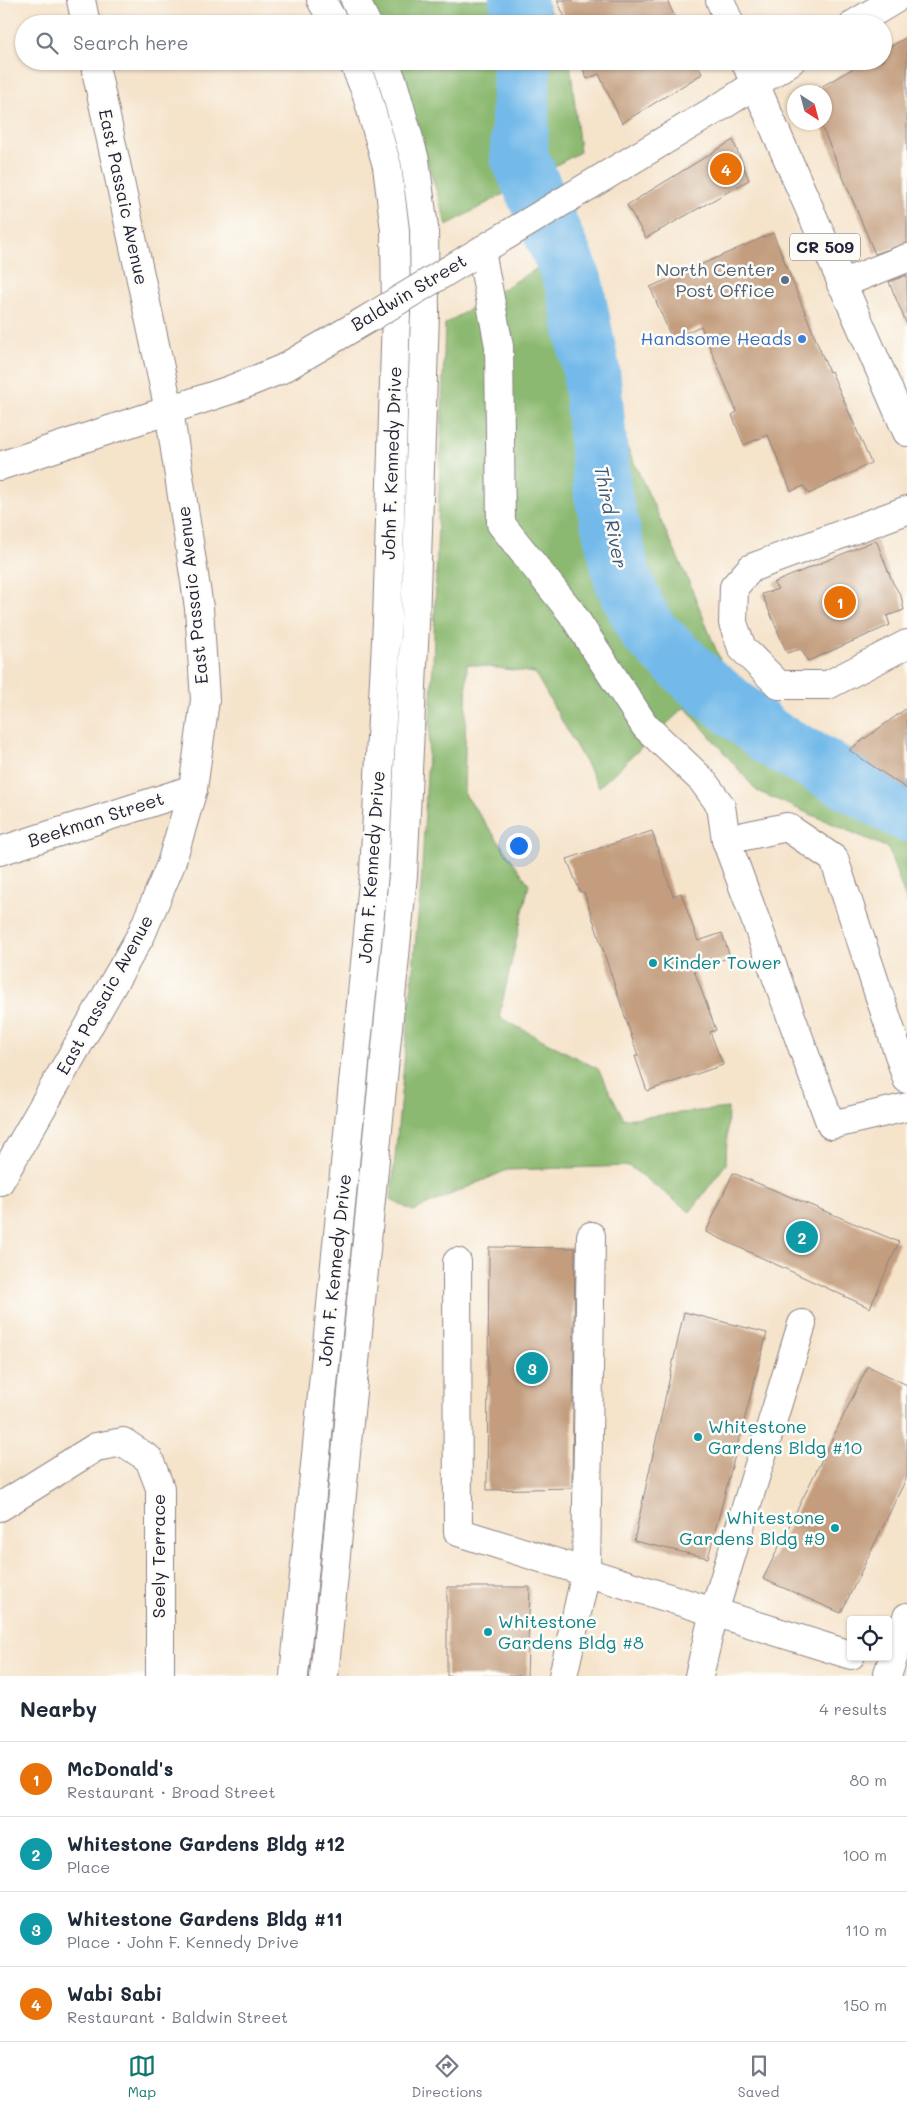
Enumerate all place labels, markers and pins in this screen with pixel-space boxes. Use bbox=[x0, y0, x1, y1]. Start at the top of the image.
pin: 4 bbox=[710, 150, 742, 188]
place label: North Center Post Office bbox=[656, 257, 775, 302]
marker: North Center Post Office bbox=[779, 274, 791, 286]
place label: Handsome Heads bbox=[641, 326, 792, 350]
marker: Handsome Heads bbox=[796, 333, 808, 345]
pin: 1 bbox=[824, 583, 856, 621]
place label: Kinder Tower bbox=[663, 950, 782, 974]
marker: Kinder Tower bbox=[647, 957, 659, 969]
pin: 2 bbox=[786, 1218, 818, 1256]
pin: 3 bbox=[516, 1349, 548, 1387]
place label: Whitestone Gardens Bldg #10 bbox=[708, 1414, 862, 1459]
marker: Whitestone Gardens Bldg #10 bbox=[692, 1431, 704, 1443]
place label: Whitestone Gardens Bldg #9 bbox=[679, 1505, 825, 1550]
marker: Whitestone Gardens Bldg #9 bbox=[829, 1522, 841, 1534]
place label: Whitestone Gardens Bldg #8 bbox=[498, 1609, 644, 1654]
marker: Whitestone Gardens Bldg #8 bbox=[482, 1626, 494, 1638]

